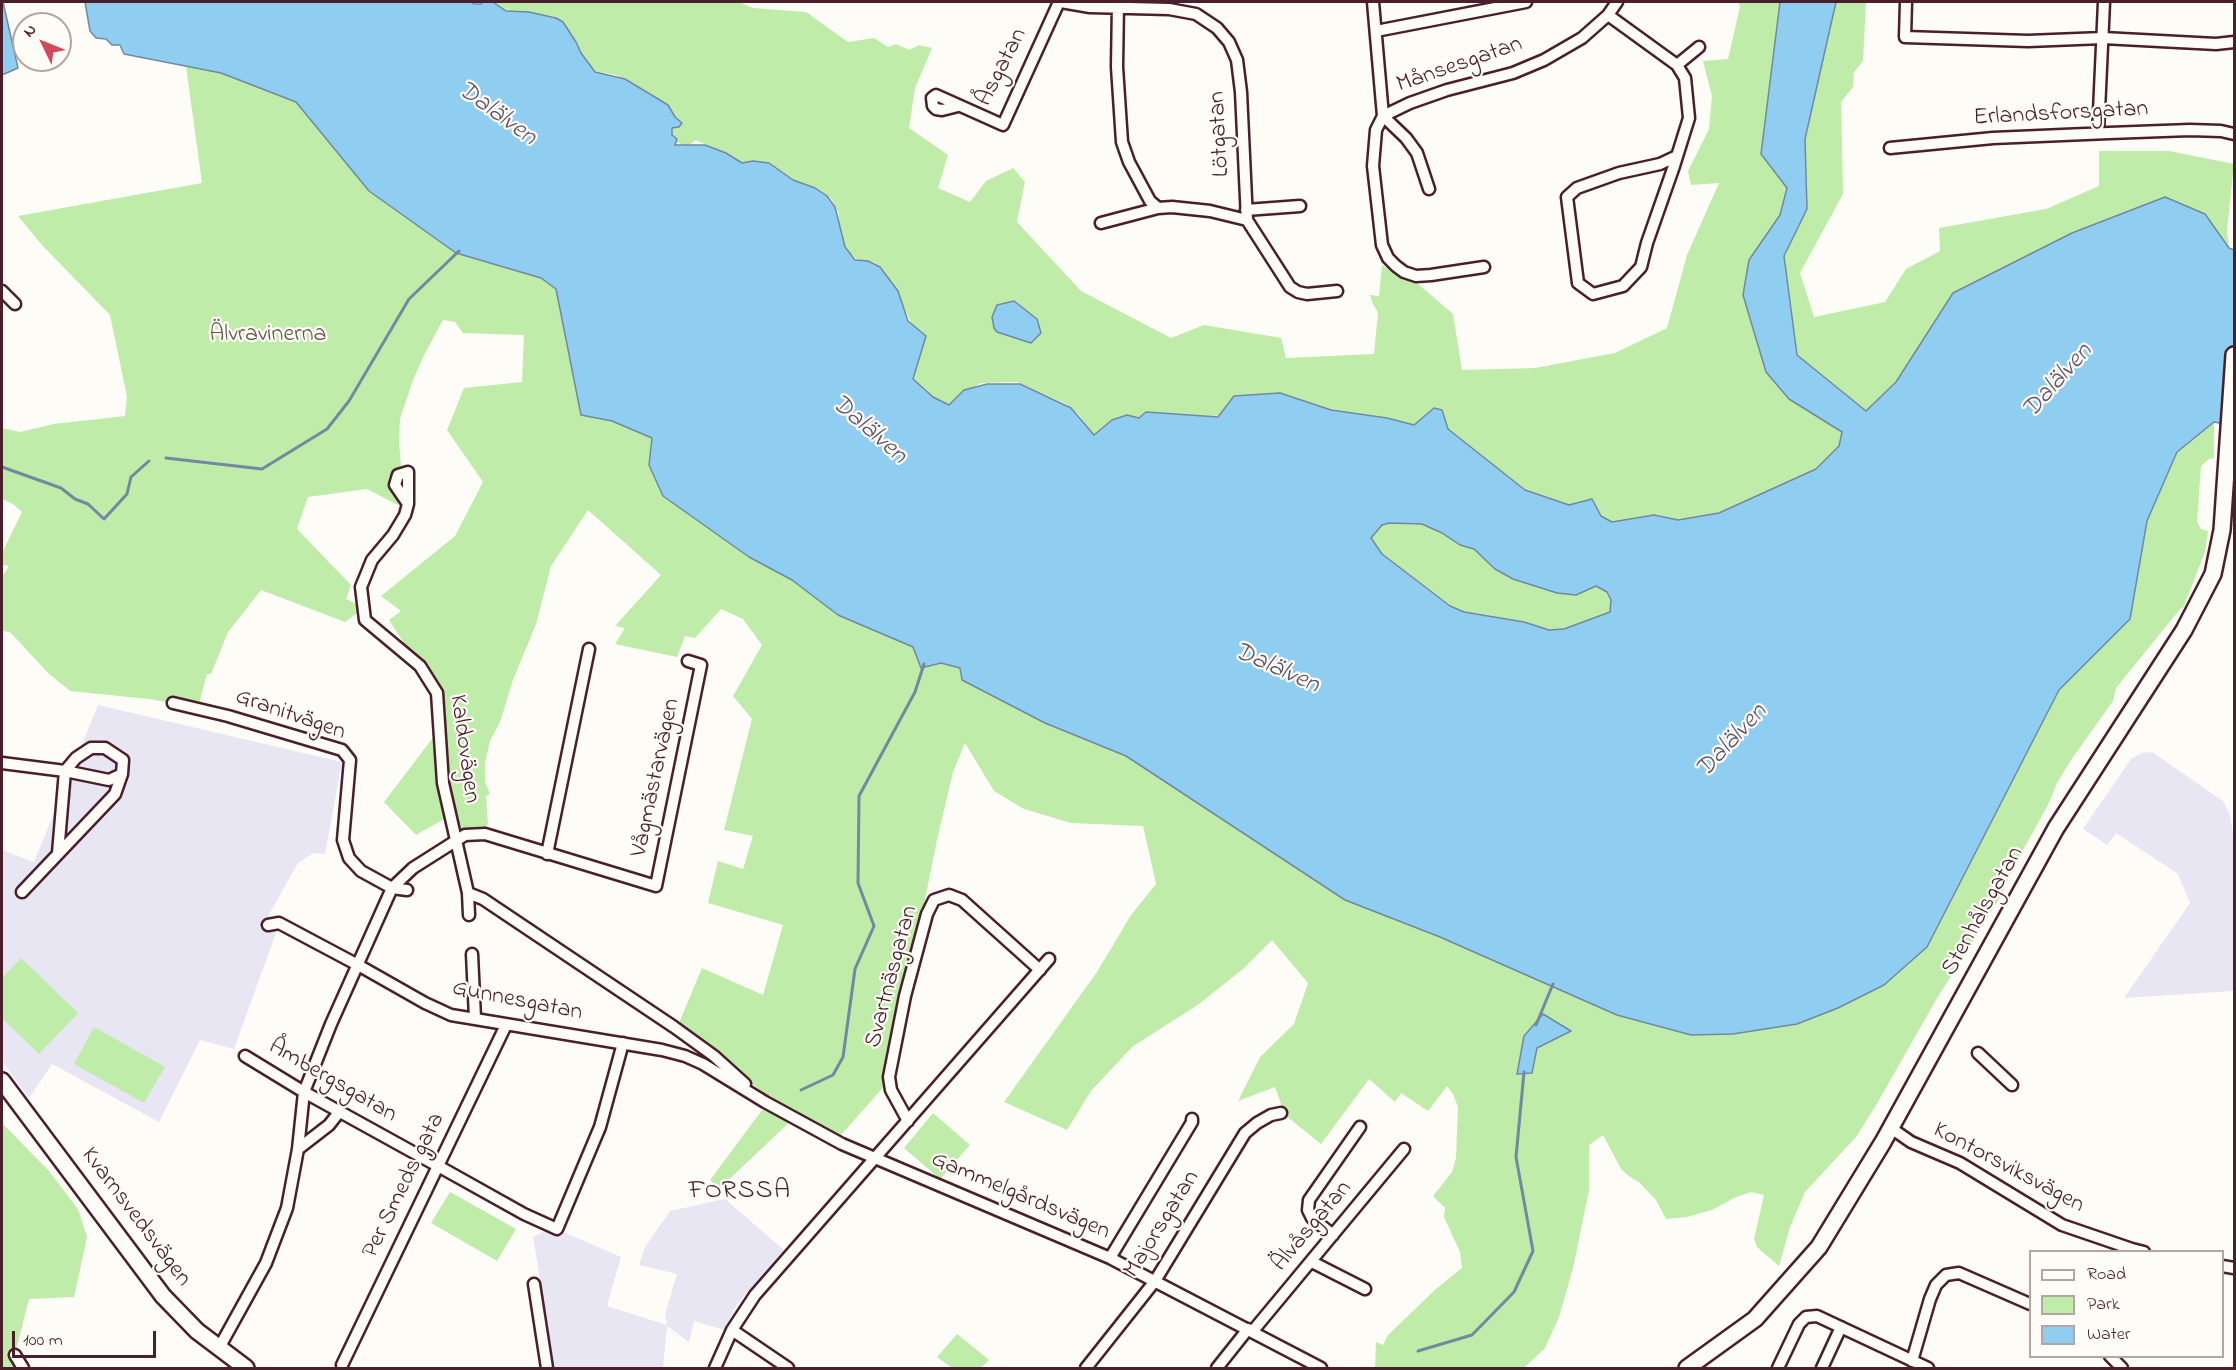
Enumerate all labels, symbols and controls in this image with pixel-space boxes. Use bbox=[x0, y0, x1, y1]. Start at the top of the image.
north arrow bbox=[12, 12, 72, 72]
text: N bbox=[18, 19, 43, 43]
street label: Åsgatan bbox=[971, 24, 1035, 112]
street label: Månsesgatan bbox=[1393, 31, 1527, 101]
water label: Dalälven bbox=[450, 76, 542, 154]
street label: Lötgatan bbox=[1204, 90, 1238, 178]
street label: Erlandsforsgatan bbox=[1973, 96, 2149, 134]
park label: Älvravinerna bbox=[210, 322, 326, 350]
water label: Dalälven bbox=[2017, 338, 2101, 426]
water label: Dalälven bbox=[824, 390, 912, 472]
water label: Dalälven bbox=[1228, 637, 1324, 703]
street label: Granitvägen bbox=[231, 684, 349, 748]
street label: Kaldovägen bbox=[441, 693, 485, 805]
street label: Vågmästarvägen bbox=[626, 696, 688, 860]
water label: Dalälven bbox=[1691, 698, 1775, 786]
street label: Stenhålsgatan bbox=[1937, 842, 2031, 982]
street label: Svartnäsgatan bbox=[860, 903, 926, 1051]
street label: Gunnesgatan bbox=[449, 975, 585, 1029]
street label: Åmbergsgatan bbox=[262, 1034, 402, 1130]
street label: Per Smeds gata bbox=[357, 1109, 453, 1263]
street label: Kontorsviksvägen bbox=[1927, 1117, 2089, 1221]
street label: Kvarnsvedsvägen bbox=[73, 1143, 197, 1293]
street label: Gammelgårdsvägen bbox=[926, 1146, 1114, 1248]
street label: Majorsgatan bbox=[1119, 1166, 1207, 1284]
street label: Älvåsgatan bbox=[1267, 1176, 1359, 1278]
district label: FORSSA bbox=[688, 1177, 792, 1209]
legend bbox=[2029, 1250, 2224, 1358]
text: Road bbox=[2087, 1262, 2126, 1288]
text: Park bbox=[2087, 1292, 2120, 1318]
scale bar bbox=[15, 1319, 159, 1357]
text: Water bbox=[2087, 1322, 2130, 1348]
text: 100 m bbox=[23, 1328, 63, 1354]

